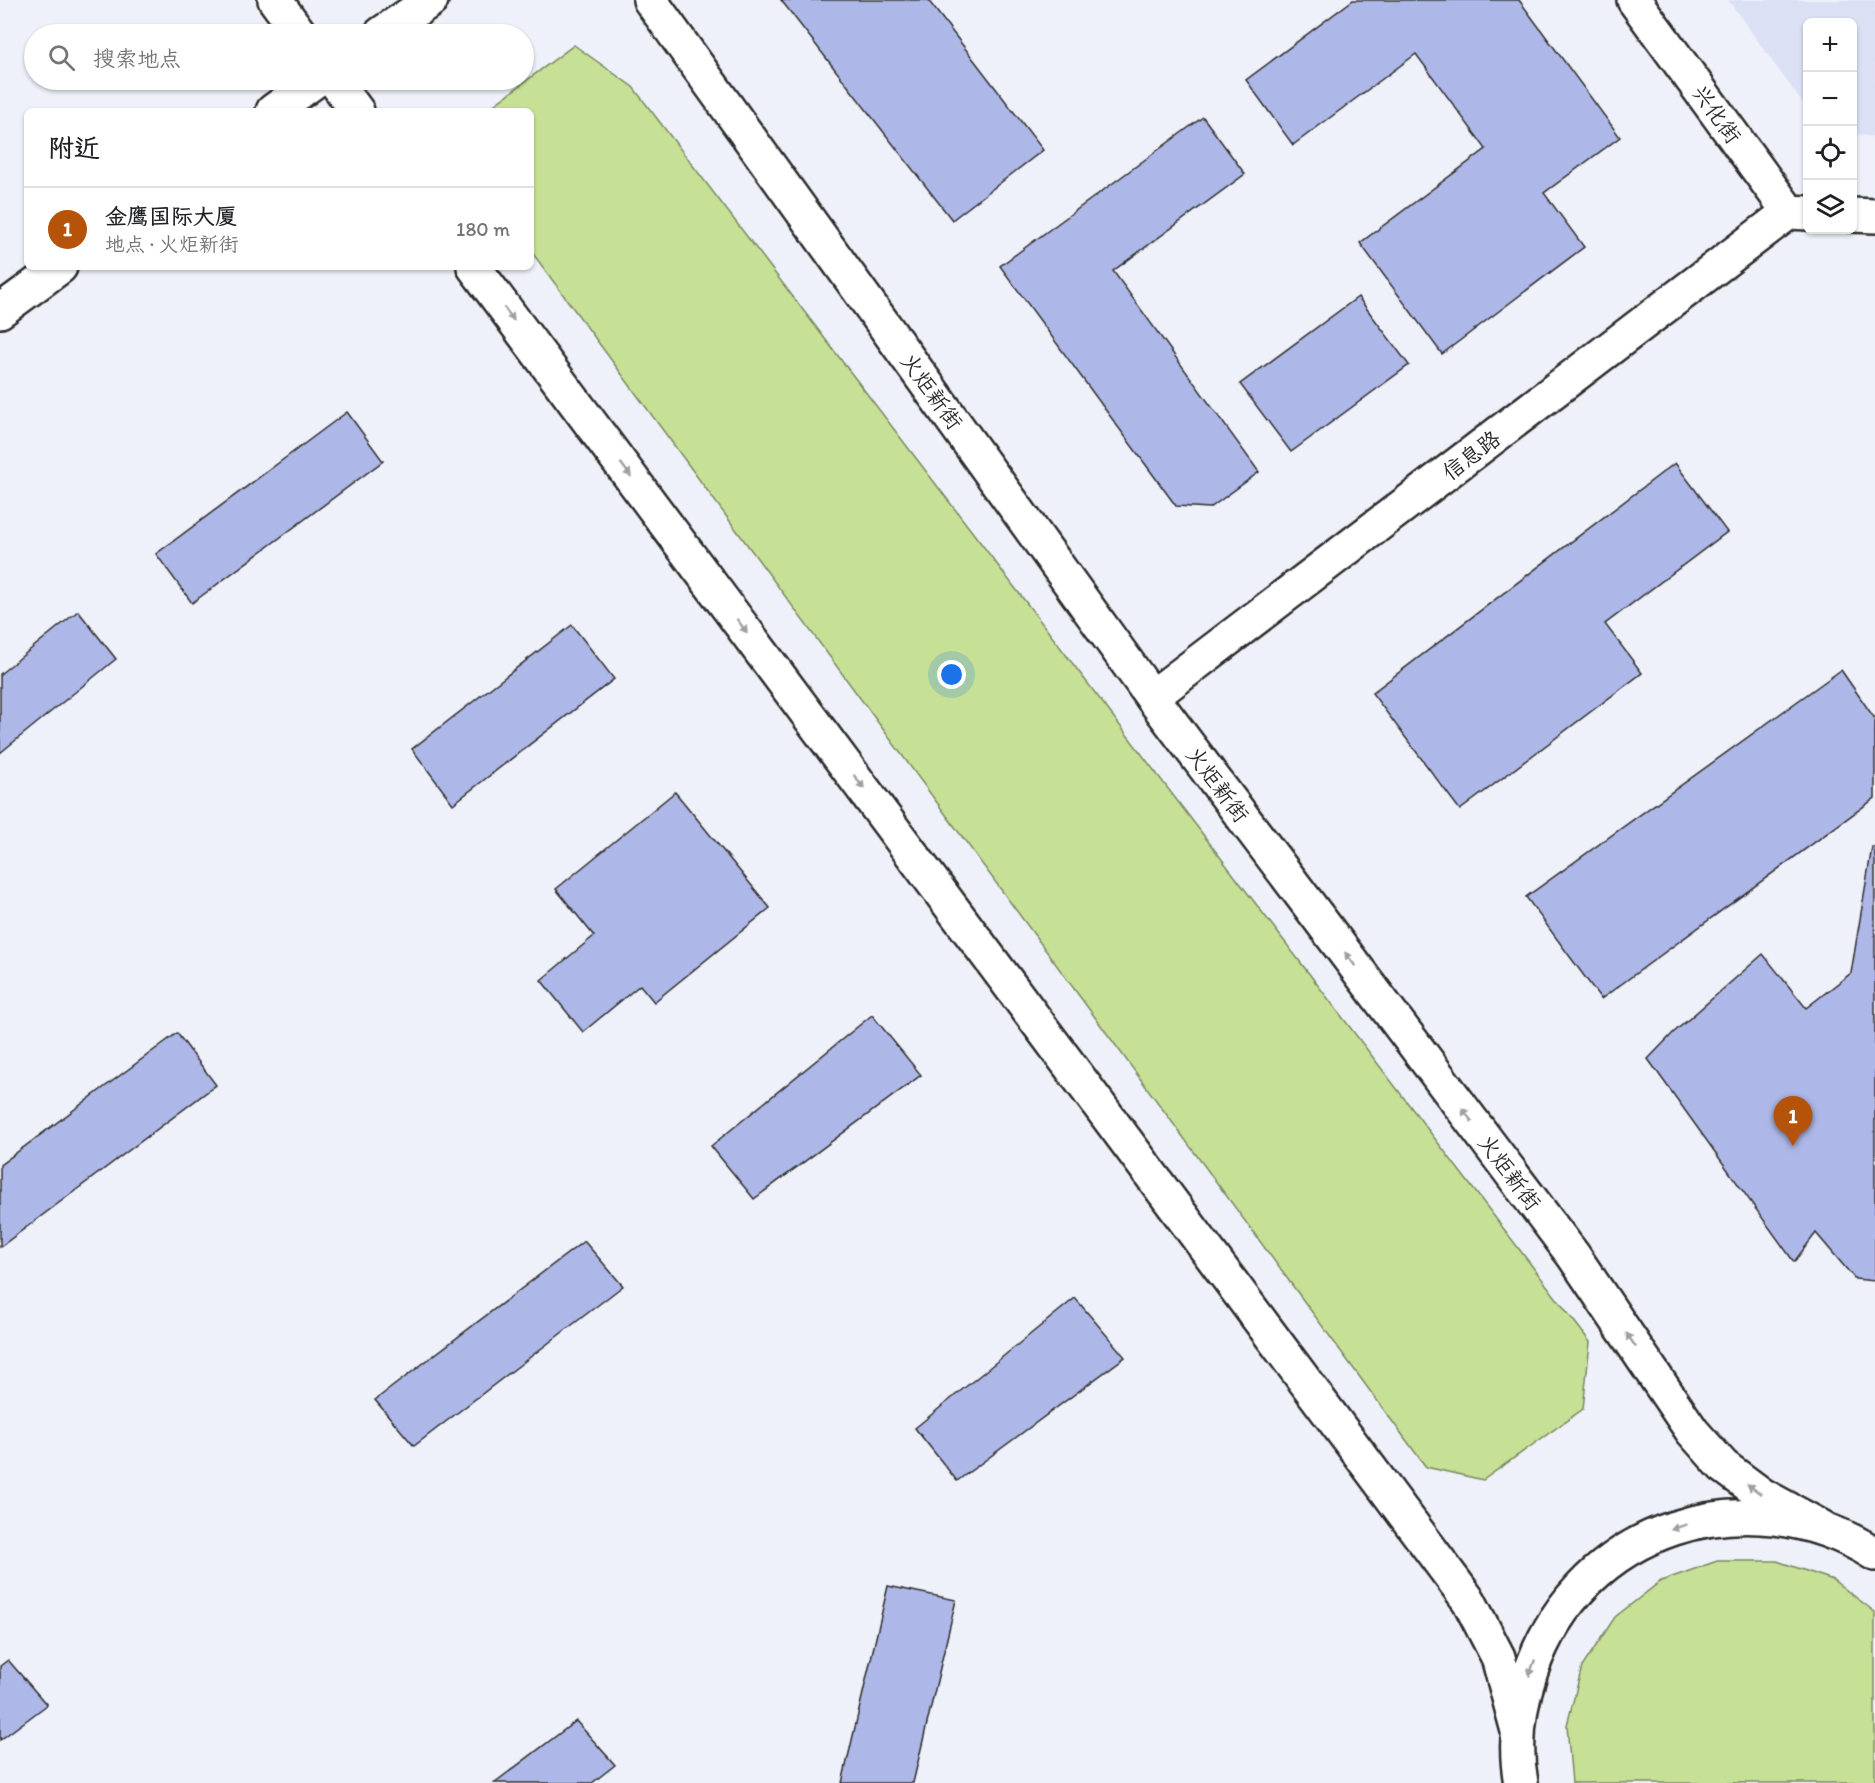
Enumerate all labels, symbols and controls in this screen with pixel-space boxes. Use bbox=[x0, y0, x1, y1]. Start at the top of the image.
map controls bbox=[1803, 18, 1857, 234]
button: + bbox=[1803, 18, 1857, 72]
search box bbox=[24, 24, 534, 90]
icon: search bbox=[45, 41, 78, 74]
text: 搜索地点 bbox=[93, 45, 181, 72]
button: − bbox=[1803, 72, 1857, 126]
street label: 兴化街 bbox=[1686, 80, 1747, 149]
button: locate bbox=[1803, 126, 1857, 180]
text: 附近 bbox=[48, 132, 100, 164]
button: layers bbox=[1803, 180, 1857, 234]
text: 金鹰国际大厦 bbox=[105, 203, 237, 230]
text: 1 bbox=[63, 217, 72, 241]
text: 180 m bbox=[456, 217, 510, 241]
text: 地点 · 火炬新街 bbox=[105, 232, 239, 256]
one-way arrow bbox=[503, 305, 515, 321]
street label: 火炬新街 bbox=[895, 348, 968, 435]
street label: 信息路 bbox=[1437, 425, 1506, 486]
one-way arrow bbox=[619, 462, 632, 478]
one-way arrow bbox=[736, 619, 748, 634]
your location bbox=[937, 660, 966, 689]
street label: 火炬新街 bbox=[1180, 741, 1255, 828]
one-way arrow bbox=[853, 774, 865, 790]
one-way arrow bbox=[1344, 951, 1356, 966]
pin: 1 bbox=[1774, 1096, 1812, 1146]
one-way arrow bbox=[1461, 1107, 1473, 1122]
street label: 火炬新街 bbox=[1472, 1129, 1547, 1216]
one-way arrow bbox=[1625, 1333, 1637, 1349]
one-way arrow bbox=[1747, 1483, 1763, 1495]
one-way arrow bbox=[1670, 1522, 1688, 1532]
one-way arrow bbox=[1527, 1659, 1537, 1677]

